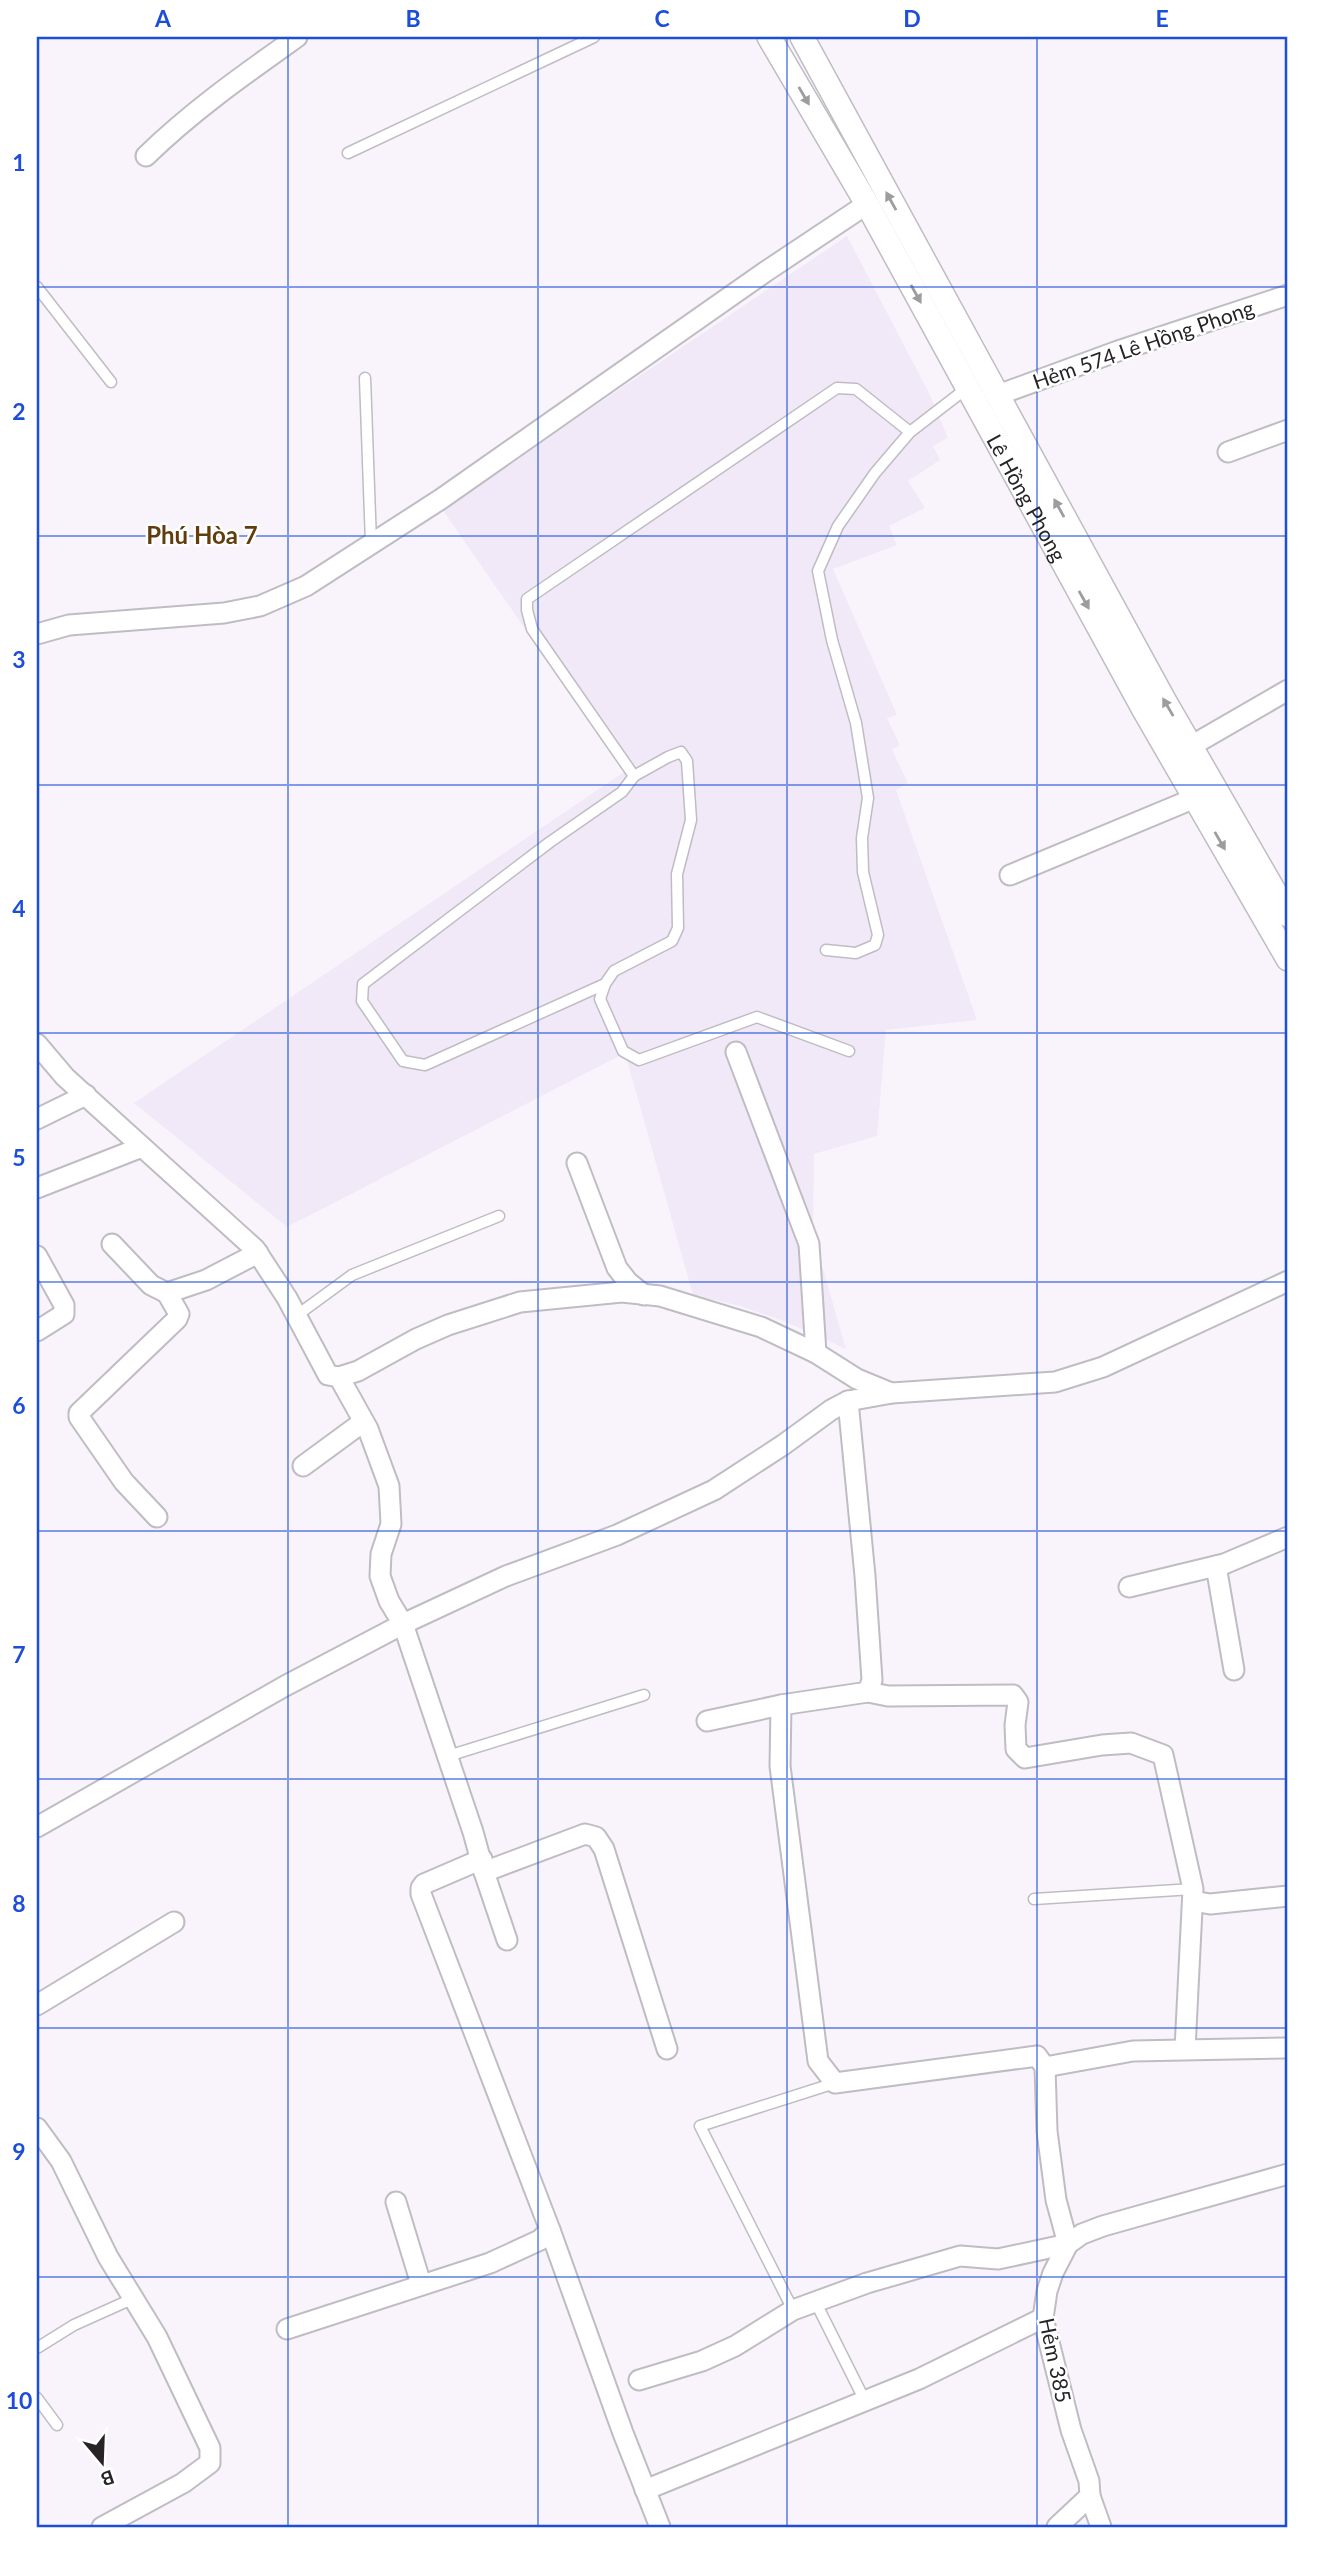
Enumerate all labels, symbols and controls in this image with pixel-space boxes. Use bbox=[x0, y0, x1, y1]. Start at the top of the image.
text: A bbox=[154, 4, 172, 32]
text: B bbox=[405, 4, 421, 32]
text: C bbox=[654, 4, 670, 32]
text: D bbox=[903, 4, 921, 32]
text: E bbox=[1155, 4, 1169, 32]
one-way arrow bbox=[798, 86, 810, 105]
text: 1 bbox=[12, 148, 26, 176]
one-way arrow bbox=[885, 191, 897, 210]
one-way arrow bbox=[910, 284, 922, 303]
street label: Hẻm 574 Lê Hồng Phong bbox=[1029, 294, 1257, 394]
text: 2 bbox=[12, 397, 26, 425]
street label: Lê Hồng Phong bbox=[983, 429, 1072, 565]
one-way arrow bbox=[1053, 498, 1065, 518]
district label: Phú Hòa 7 bbox=[146, 520, 258, 549]
one-way arrow bbox=[1078, 591, 1090, 610]
text: 3 bbox=[12, 645, 26, 673]
one-way arrow bbox=[1162, 698, 1174, 717]
one-way arrow bbox=[1214, 832, 1226, 851]
text: 4 bbox=[12, 894, 26, 922]
text: 5 bbox=[12, 1143, 26, 1171]
text: 6 bbox=[12, 1391, 26, 1419]
text: 7 bbox=[12, 1640, 26, 1668]
text: 8 bbox=[12, 1889, 26, 1917]
text: 9 bbox=[12, 2137, 26, 2165]
street label: Hẻm 385 bbox=[1035, 2315, 1077, 2405]
text: 10 bbox=[6, 2386, 32, 2414]
north arrow bbox=[66, 2428, 136, 2498]
text: B bbox=[98, 2466, 117, 2491]

